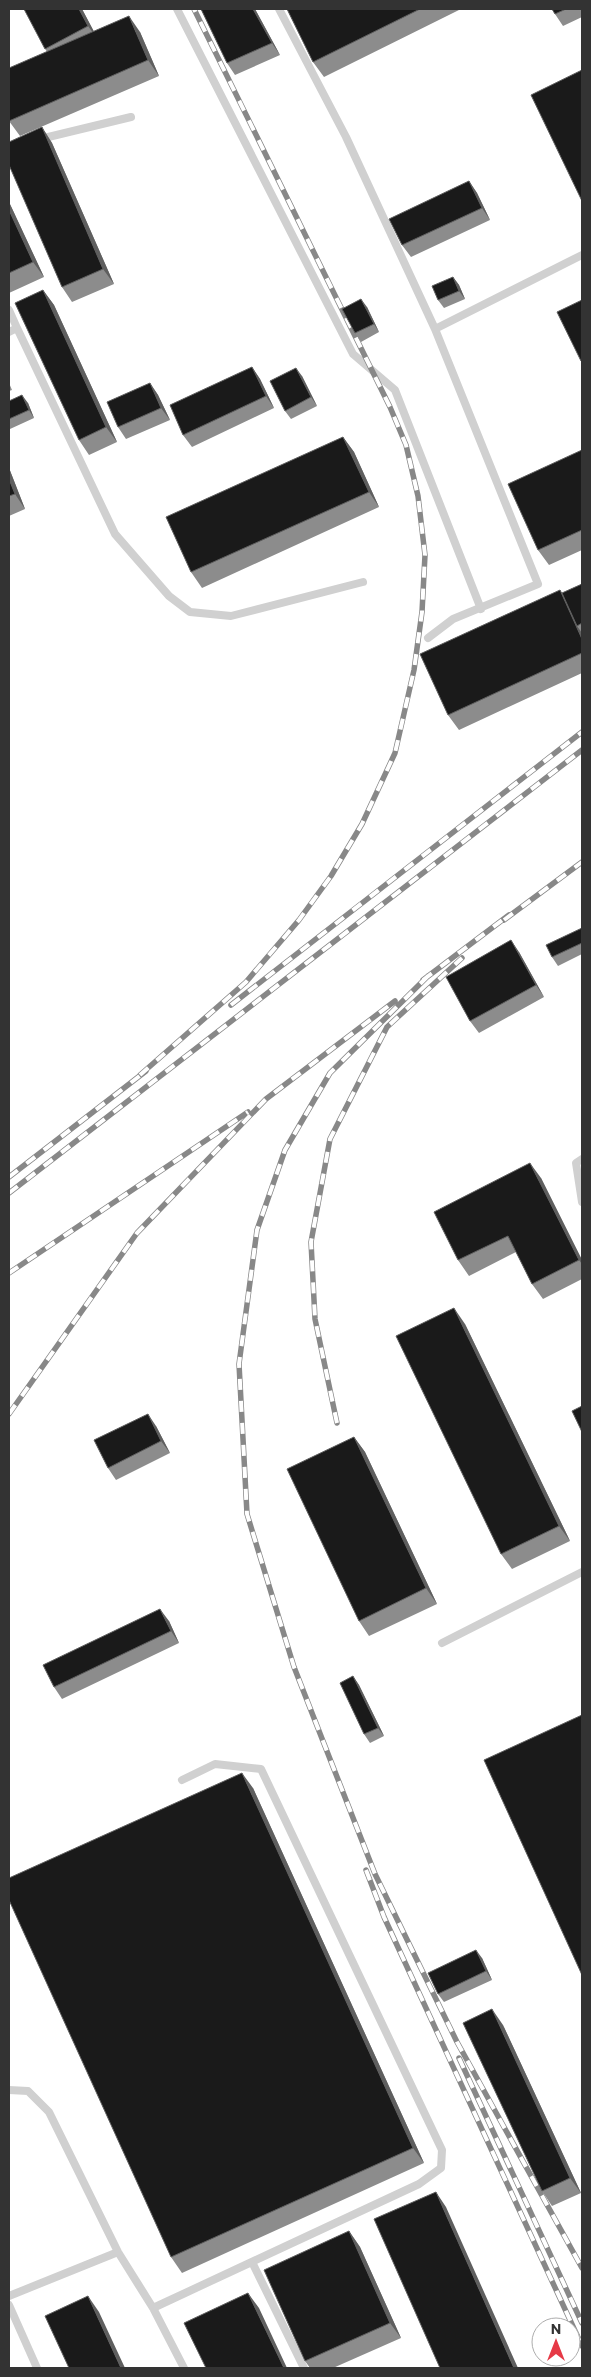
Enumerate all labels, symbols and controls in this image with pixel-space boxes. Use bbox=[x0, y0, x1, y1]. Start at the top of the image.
north arrow bbox=[531, 2317, 581, 2367]
text: N bbox=[551, 2320, 561, 2337]

